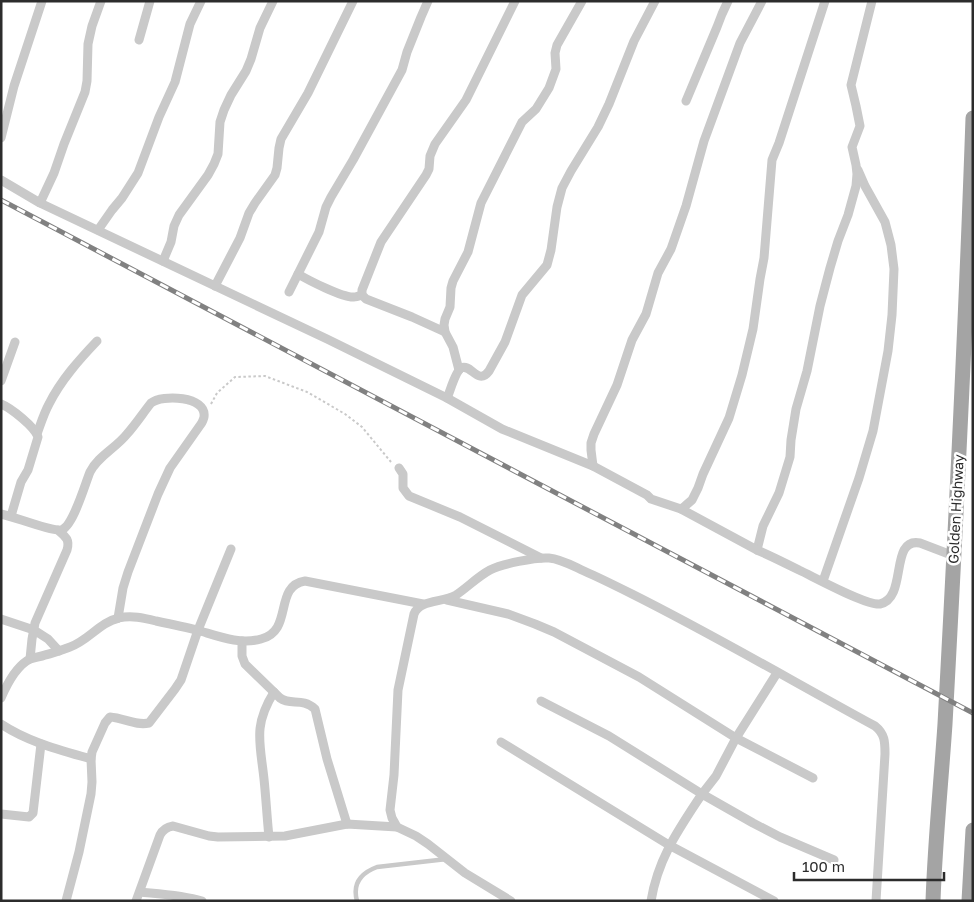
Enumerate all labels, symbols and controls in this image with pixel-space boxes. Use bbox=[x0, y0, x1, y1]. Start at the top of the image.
street label: Golden Highway bbox=[944, 454, 967, 564]
scale bar bbox=[794, 850, 944, 882]
text: 100 m bbox=[802, 857, 845, 875]

